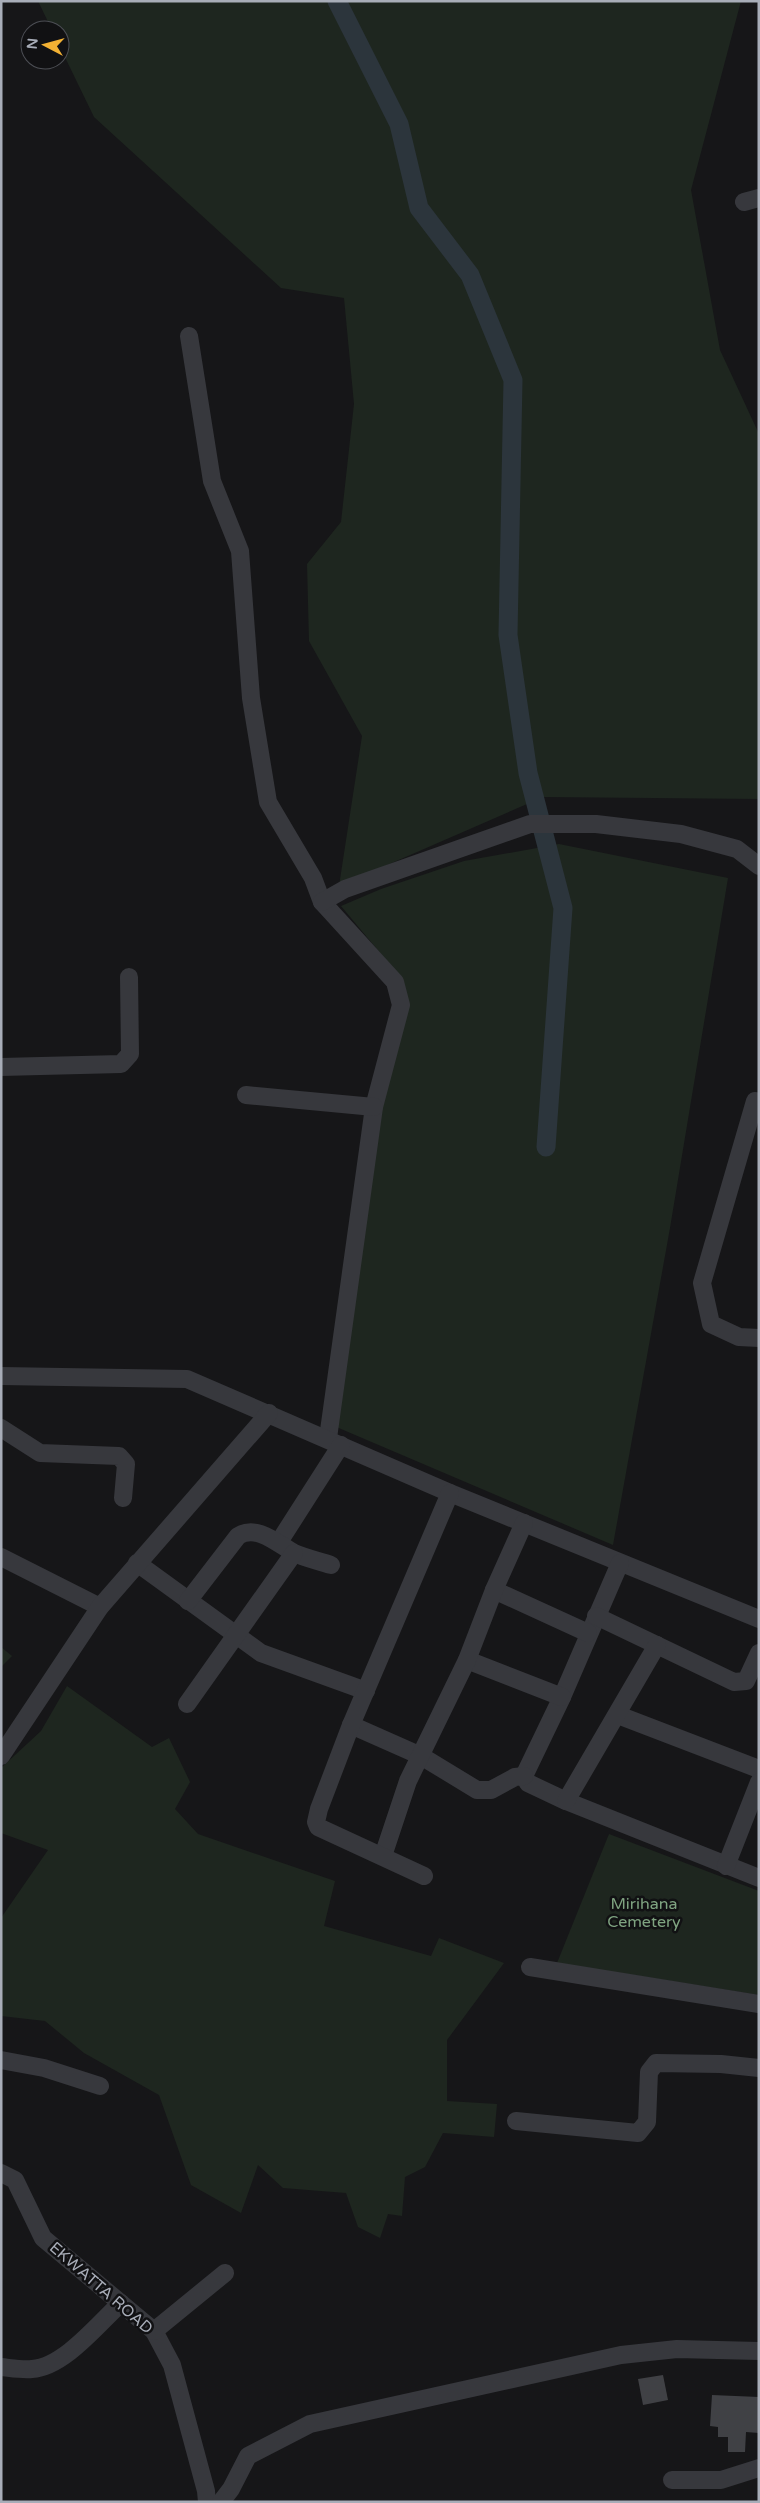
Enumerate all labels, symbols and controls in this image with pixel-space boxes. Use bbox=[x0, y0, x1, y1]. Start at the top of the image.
north arrow bbox=[20, 20, 70, 70]
text: N bbox=[24, 37, 42, 50]
park label: Mirihana Cemetery bbox=[607, 1894, 681, 1932]
street label: EKWATTA ROAD bbox=[45, 2238, 157, 2338]

